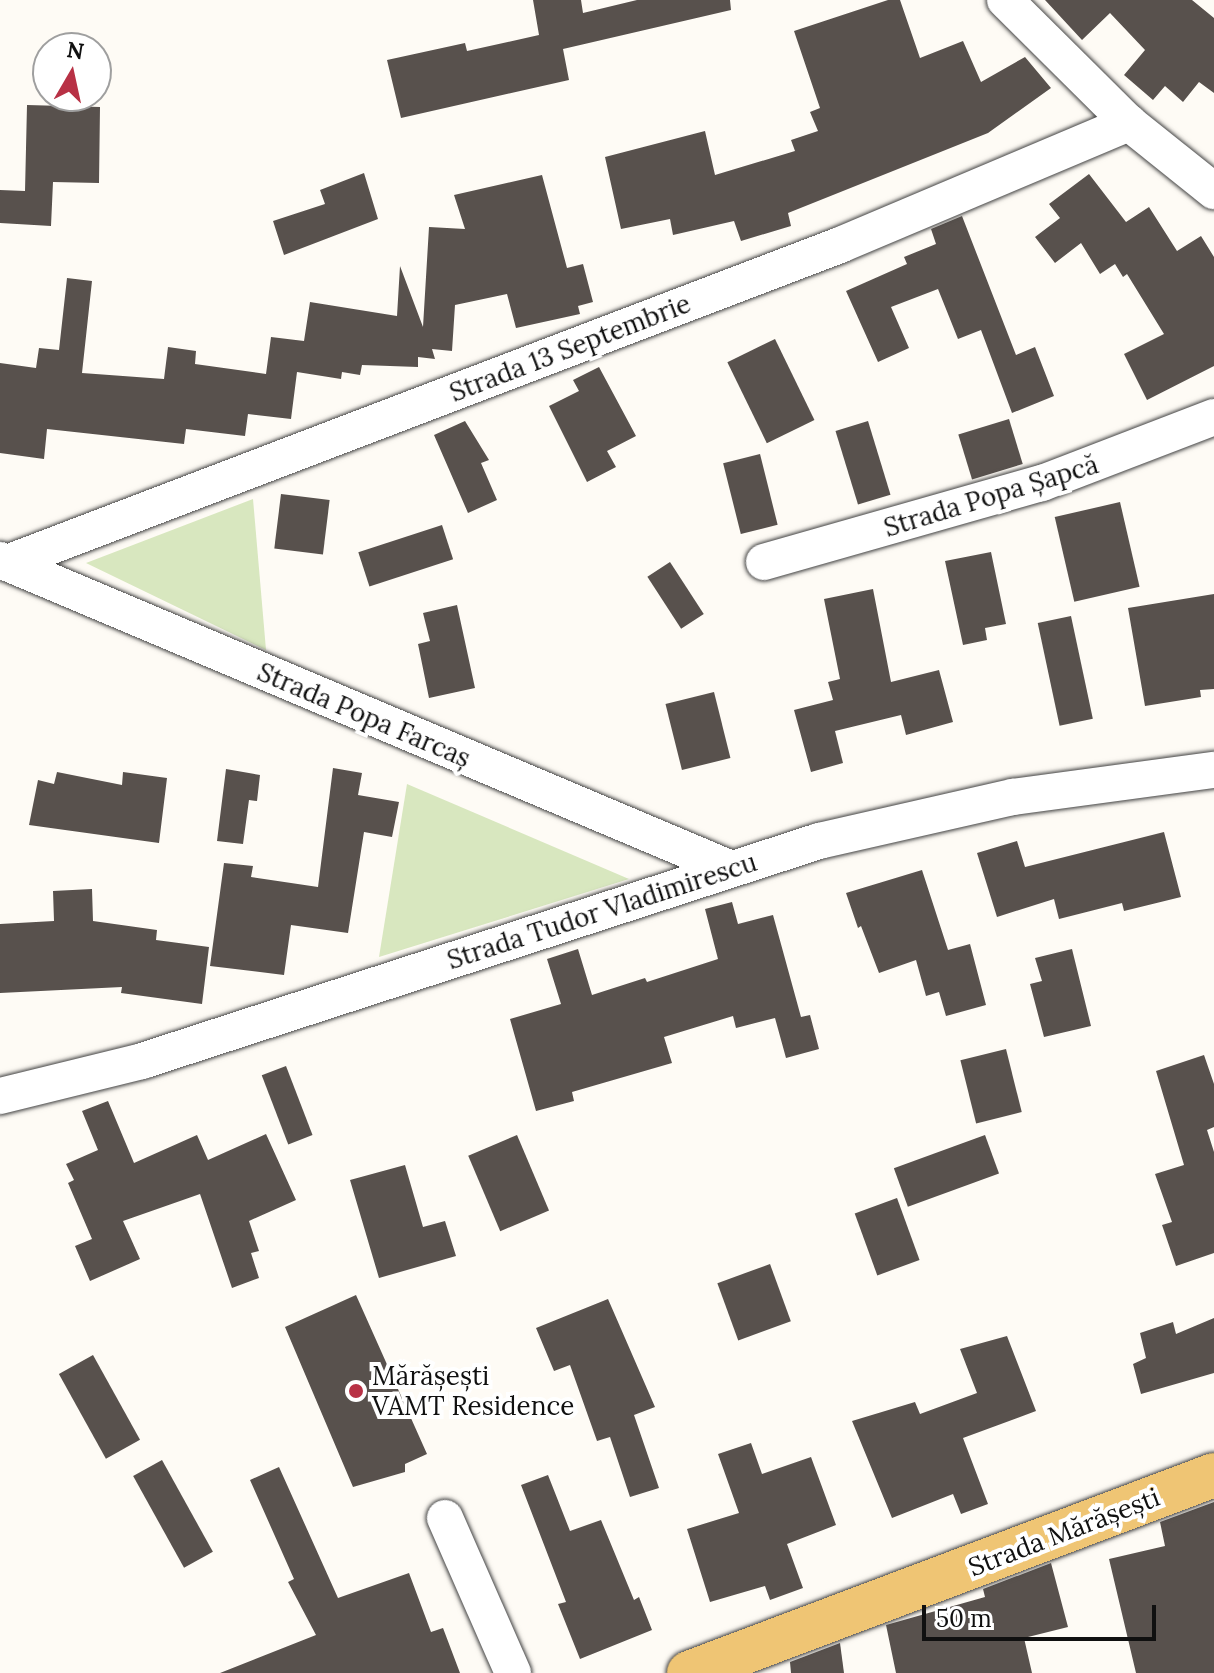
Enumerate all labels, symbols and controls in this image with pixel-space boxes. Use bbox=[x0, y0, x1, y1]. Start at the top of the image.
north arrow bbox=[32, 32, 112, 112]
text: N bbox=[65, 35, 86, 65]
street label: Strada 13 Septembrie bbox=[445, 288, 695, 408]
street label: Strada Popa Șapcă bbox=[880, 449, 1102, 543]
street label: Strada Popa Farcaș bbox=[253, 656, 475, 774]
street label: Strada Tudor Vladimirescu bbox=[443, 846, 761, 976]
place label: Mărășești VAMT Residence bbox=[372, 1360, 574, 1422]
marker: Mărășești VAMT Residence bbox=[347, 1382, 365, 1400]
street label: Strada Mărășești bbox=[964, 1481, 1164, 1583]
scale bar bbox=[926, 1589, 1160, 1639]
text: 50 m bbox=[936, 1603, 992, 1634]

